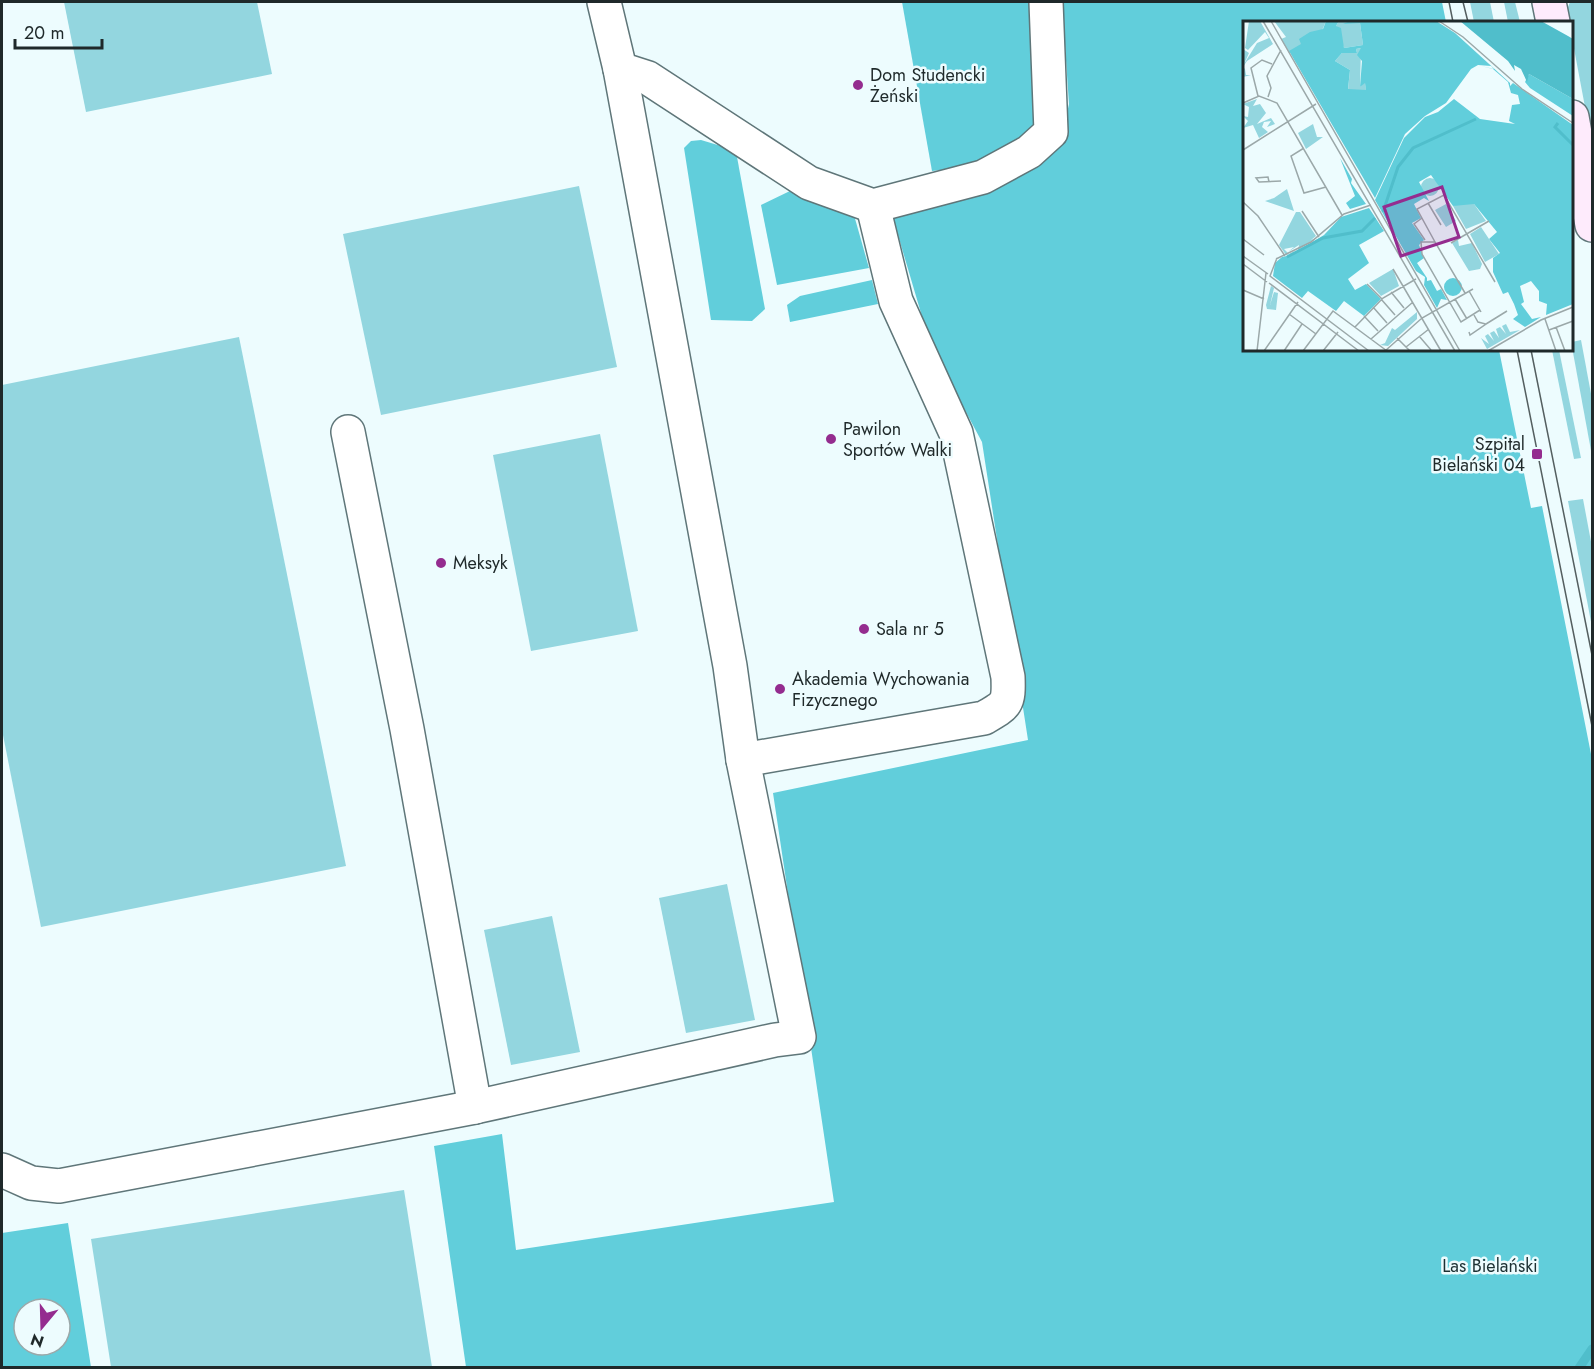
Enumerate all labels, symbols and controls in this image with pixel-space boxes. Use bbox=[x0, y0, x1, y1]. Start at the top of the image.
scale bar bbox=[15, 12, 102, 50]
text: 20 m bbox=[24, 20, 64, 46]
inset map bbox=[1243, 21, 1573, 351]
place label: Dom Studencki Żeński bbox=[870, 62, 985, 109]
marker: Dom Studencki Żeński bbox=[851, 78, 865, 92]
place label: Pawilon Sportów Walki bbox=[843, 416, 952, 463]
place label: Szpital Bielański 04 bbox=[1432, 431, 1525, 478]
marker: Pawilon Sportów Walki bbox=[824, 432, 838, 446]
marker: Szpital Bielański 04 bbox=[1530, 447, 1544, 461]
place label: Meksyk bbox=[453, 550, 508, 576]
marker: Meksyk bbox=[434, 556, 448, 570]
place label: Sala nr 5 bbox=[876, 616, 944, 642]
marker: Sala nr 5 bbox=[857, 622, 871, 636]
place label: Akademia Wychowania Fizycznego bbox=[792, 666, 970, 713]
marker: Akademia Wychowania Fizycznego bbox=[773, 682, 787, 696]
park label: Las Bielański bbox=[1442, 1253, 1538, 1279]
north arrow bbox=[12, 1297, 72, 1357]
text: N bbox=[28, 1328, 47, 1354]

